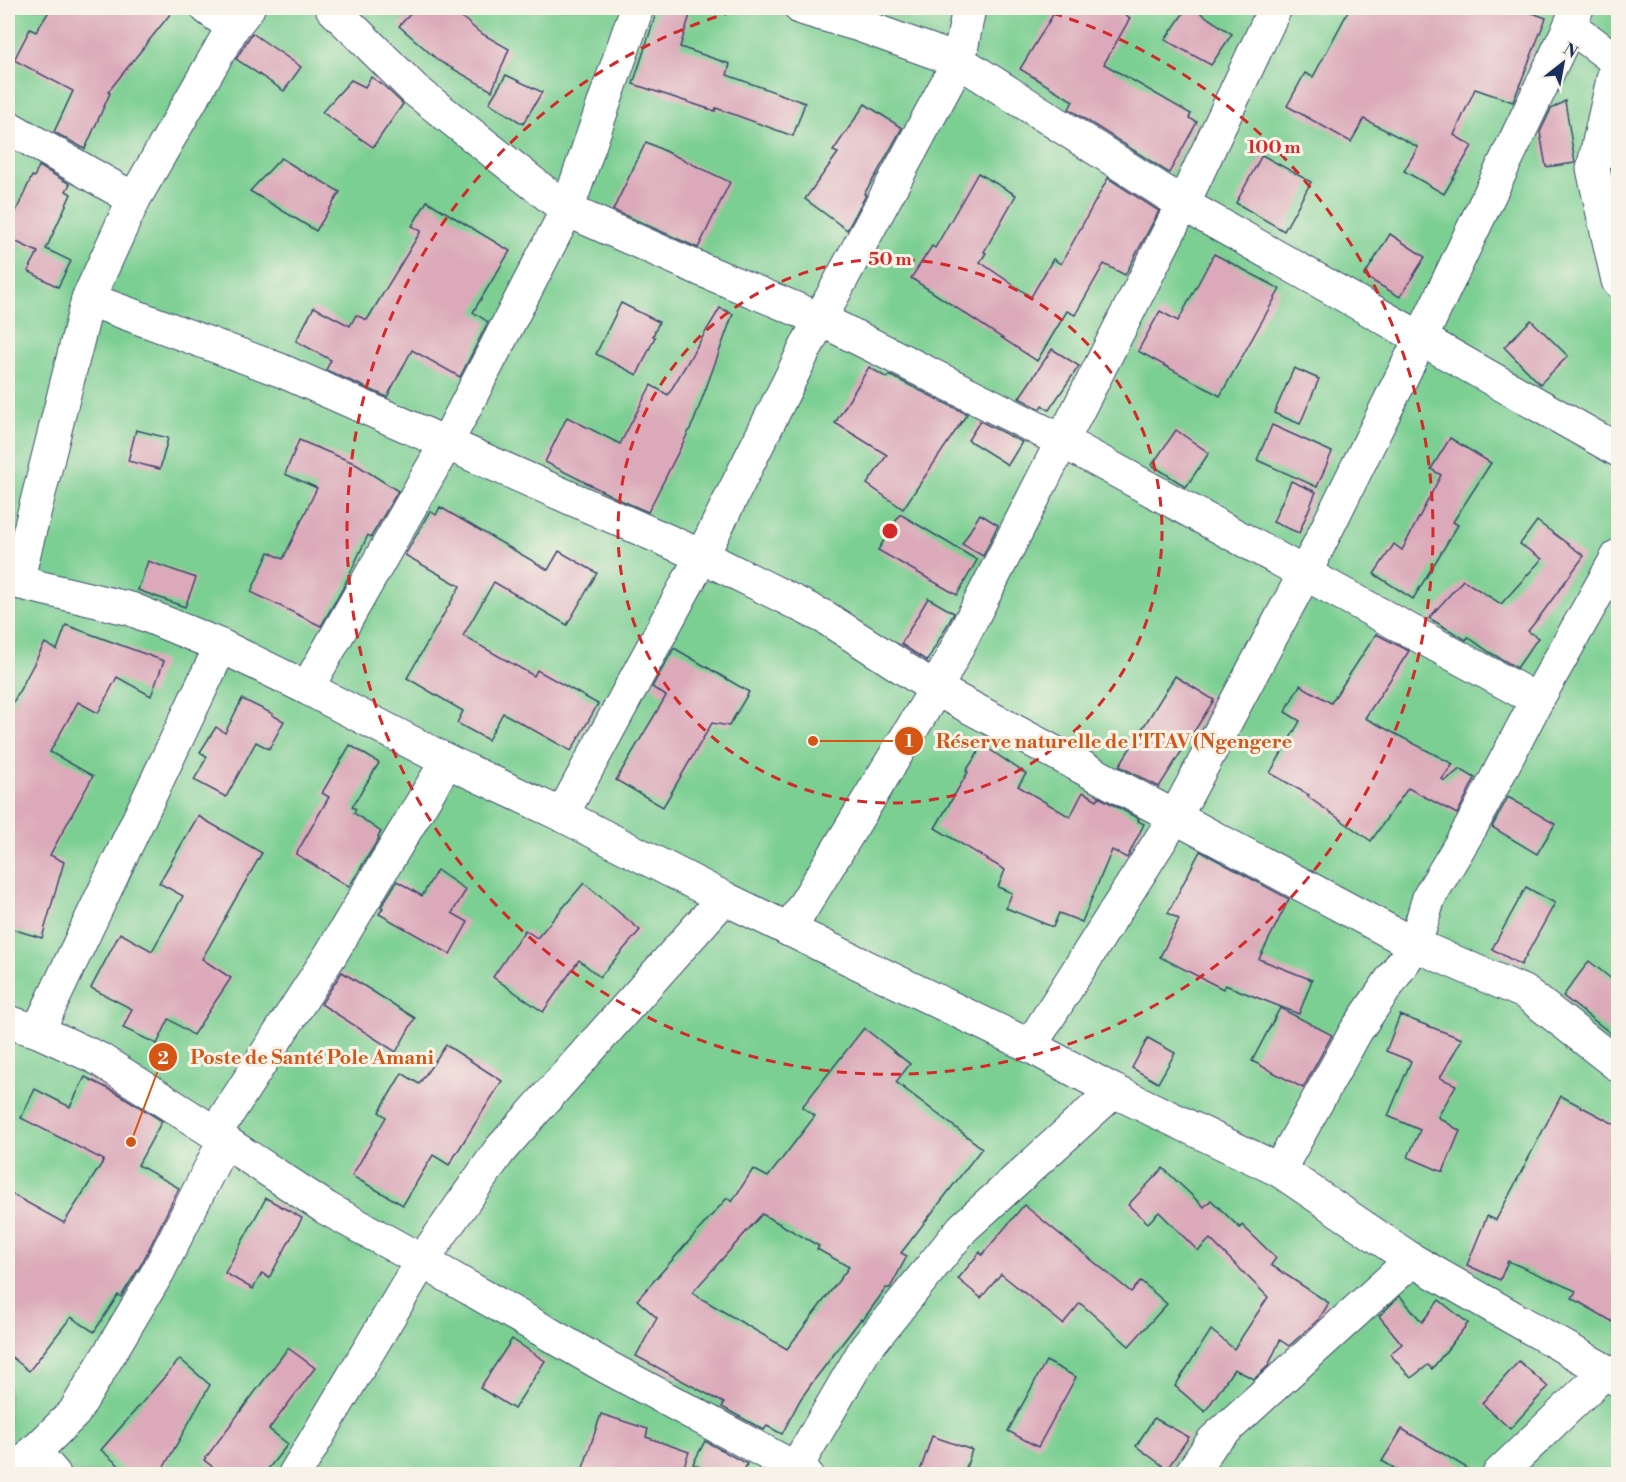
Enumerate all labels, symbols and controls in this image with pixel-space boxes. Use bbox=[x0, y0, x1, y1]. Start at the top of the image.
north arrow bbox=[1533, 33, 1593, 93]
text: N bbox=[1560, 39, 1581, 63]
text: 100 m bbox=[1247, 136, 1301, 159]
text: 50 m bbox=[868, 248, 912, 271]
centre of rings bbox=[880, 521, 900, 541]
callout: Réserve naturelle de l'ITAV (Ngengere bbox=[894, 722, 1305, 760]
text: 1 bbox=[905, 730, 914, 753]
text: Réserve naturelle de l'ITAV (Ngengere bbox=[936, 730, 1293, 755]
callout: Poste de Santé Pole Amani bbox=[148, 1038, 446, 1076]
text: Poste de Santé Pole Amani bbox=[190, 1046, 434, 1071]
text: 2 bbox=[157, 1047, 169, 1070]

